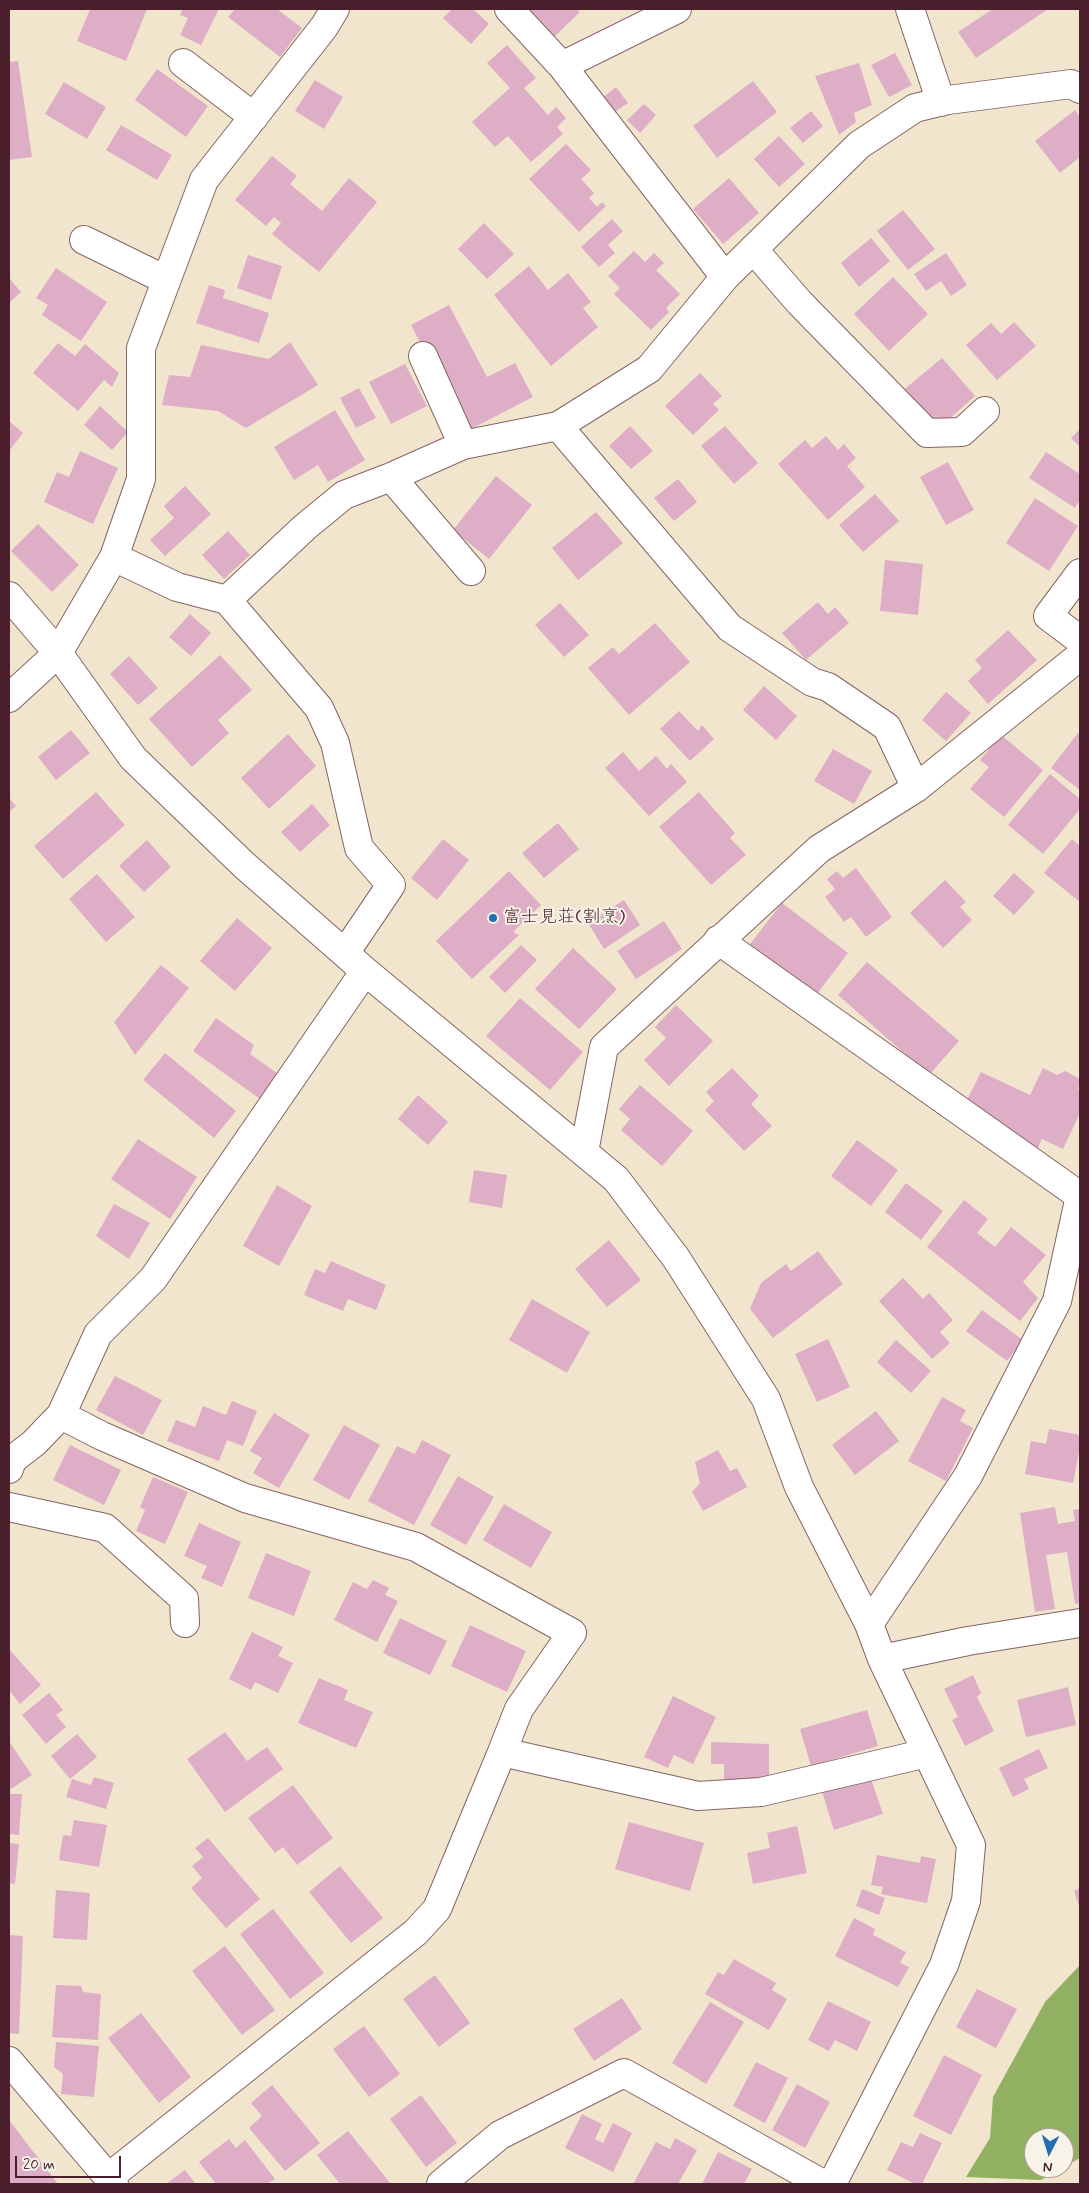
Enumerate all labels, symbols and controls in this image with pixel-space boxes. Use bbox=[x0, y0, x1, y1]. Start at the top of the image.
place label: 富士見荘(割烹) bbox=[503, 907, 625, 929]
marker: 富士見荘(割烹) bbox=[487, 912, 499, 924]
north arrow bbox=[1024, 2128, 1074, 2178]
scale bar bbox=[18, 2146, 124, 2178]
text: 20 m bbox=[23, 2155, 55, 2175]
text: N bbox=[1042, 2158, 1053, 2176]

